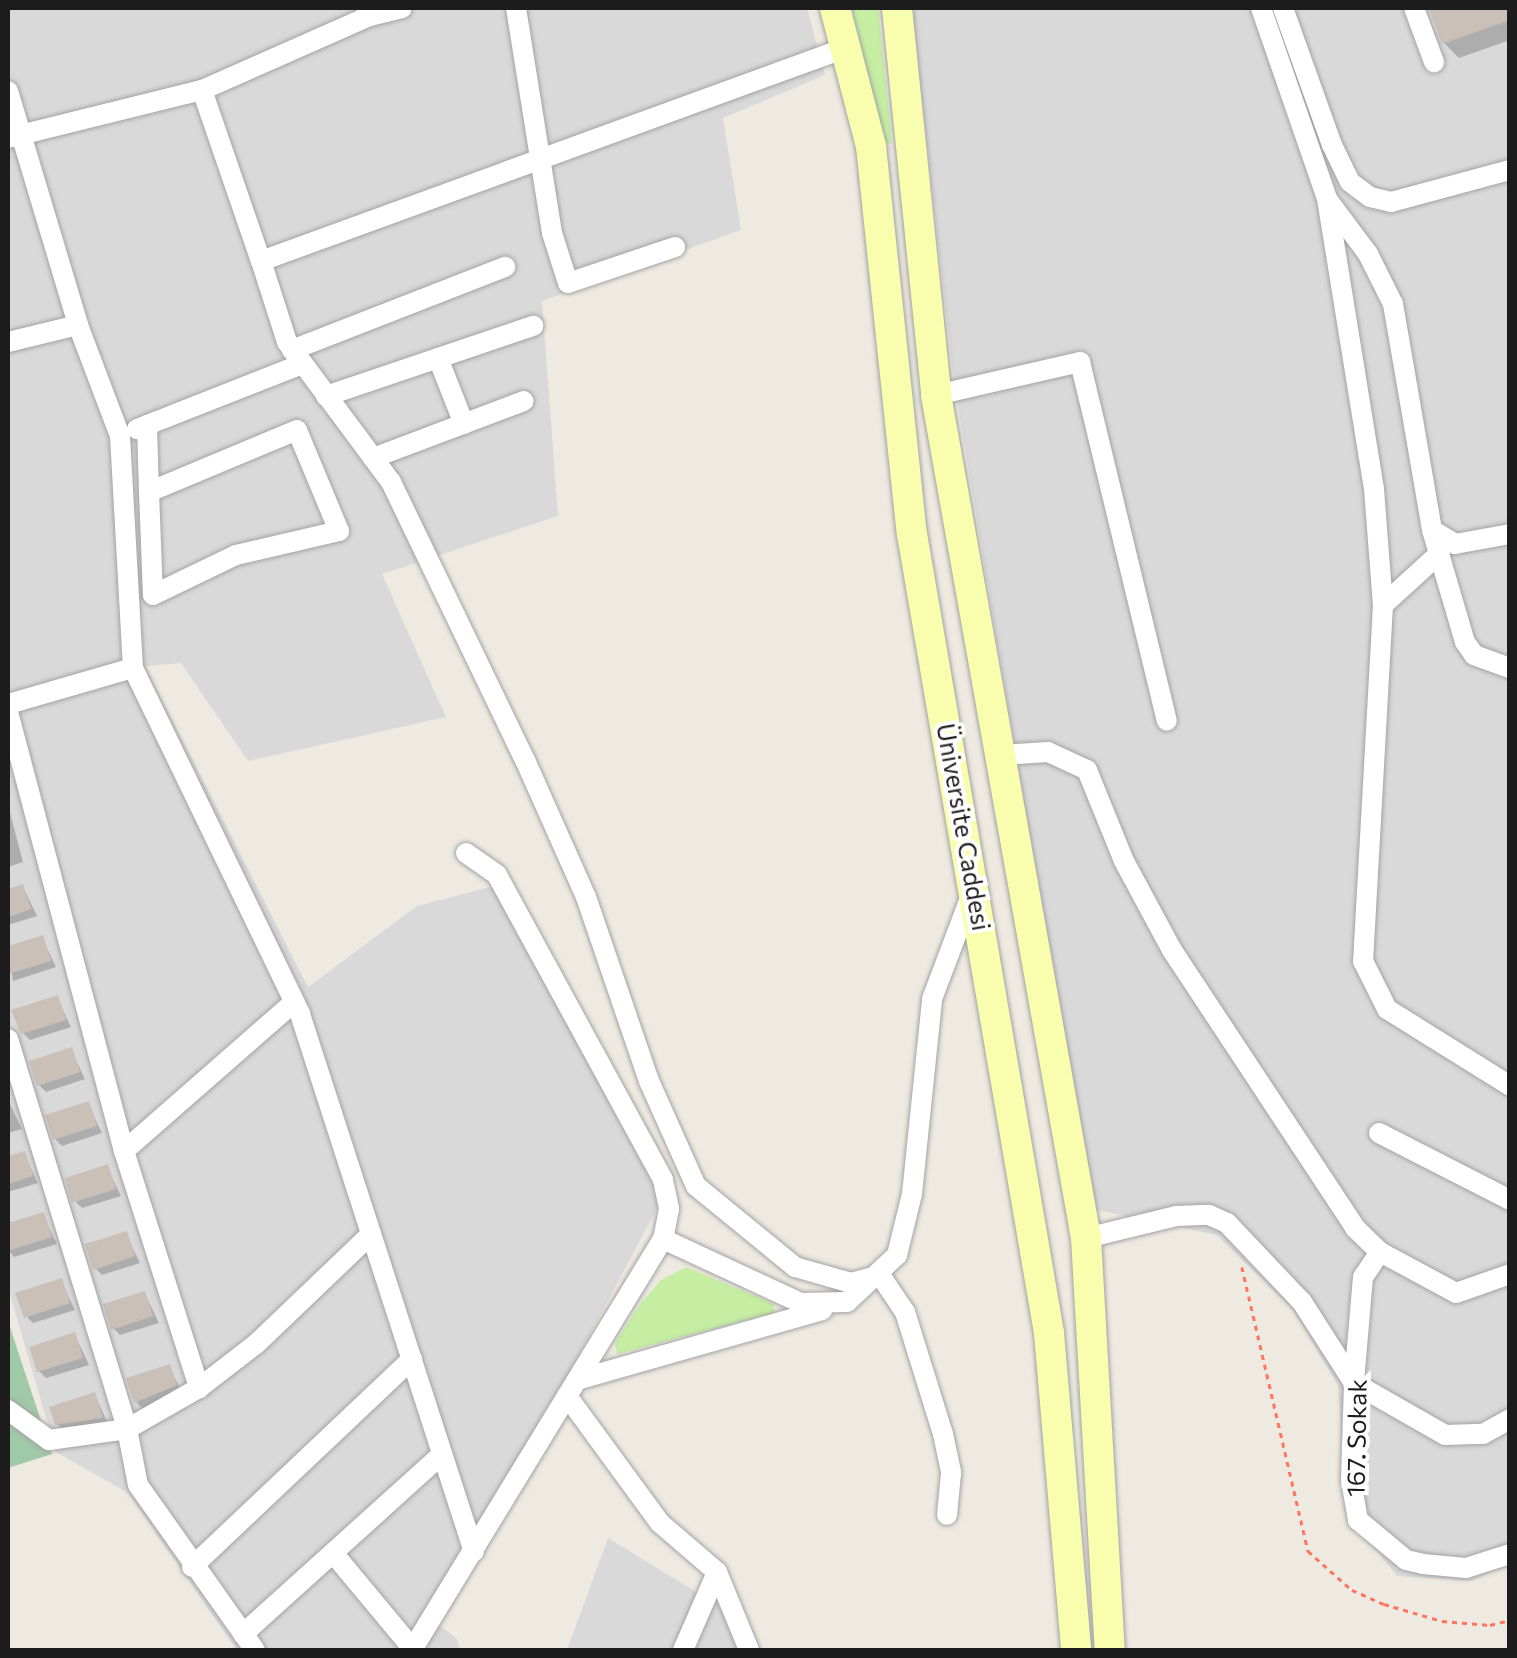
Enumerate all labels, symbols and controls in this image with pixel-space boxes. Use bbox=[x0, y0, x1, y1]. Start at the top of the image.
street label: Üniversite Caddesi bbox=[931, 721, 997, 933]
street label: 167. Sokak bbox=[1340, 1379, 1372, 1497]

